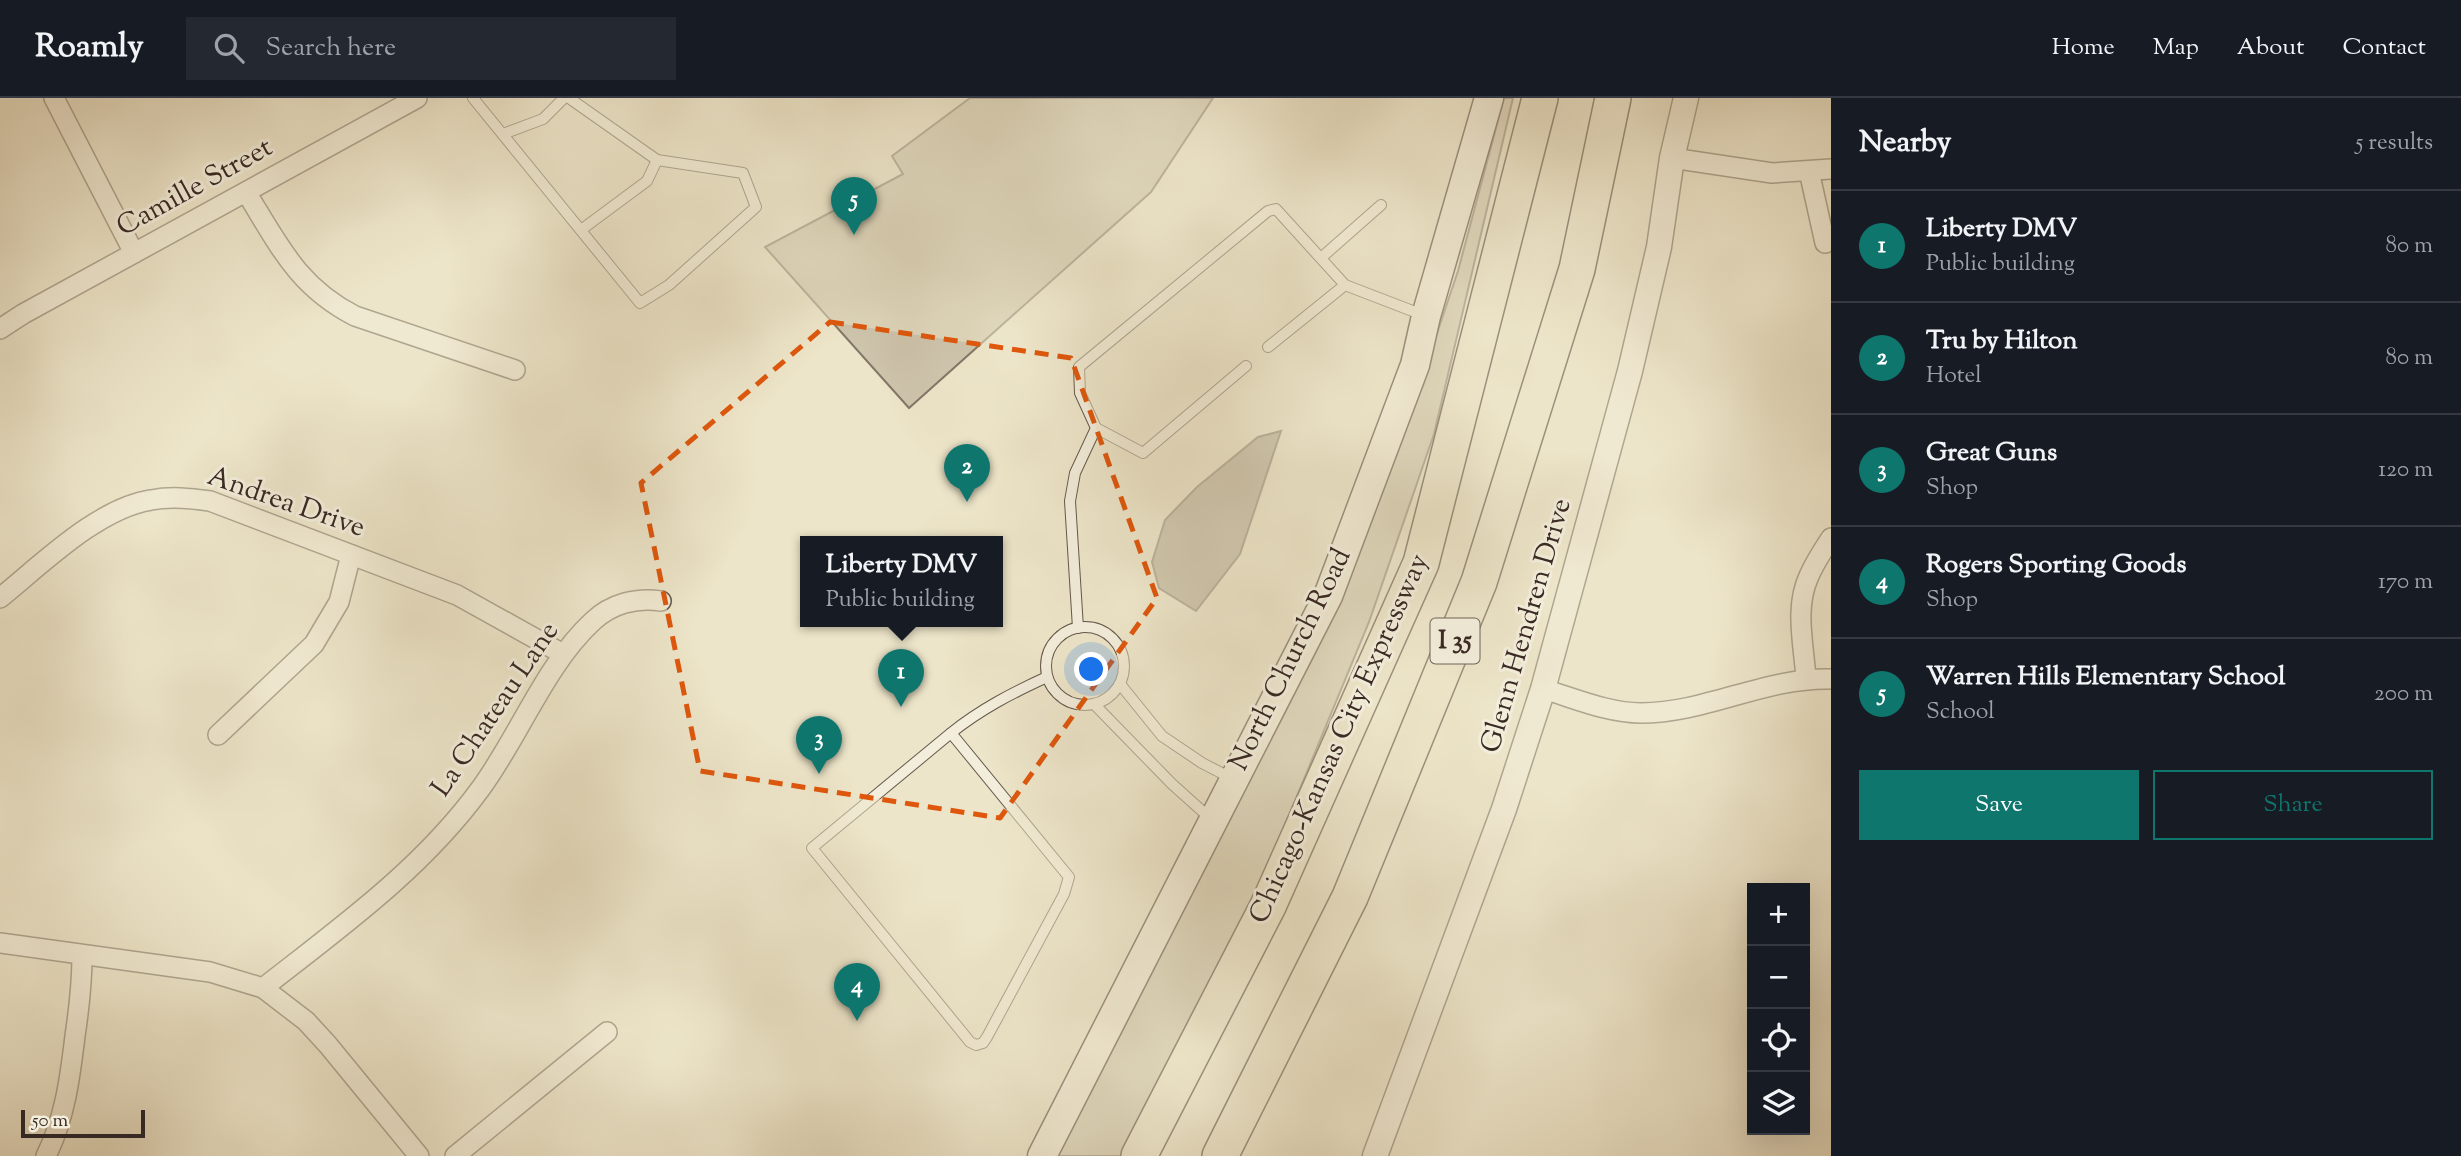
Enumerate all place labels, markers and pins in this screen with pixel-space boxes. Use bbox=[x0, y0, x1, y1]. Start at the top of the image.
pin: 5 bbox=[831, 177, 877, 235]
pin: 2 bbox=[944, 444, 990, 502]
pin: 1 bbox=[878, 649, 924, 707]
pin: 3 bbox=[796, 716, 842, 774]
pin: 4 bbox=[834, 963, 880, 1021]

